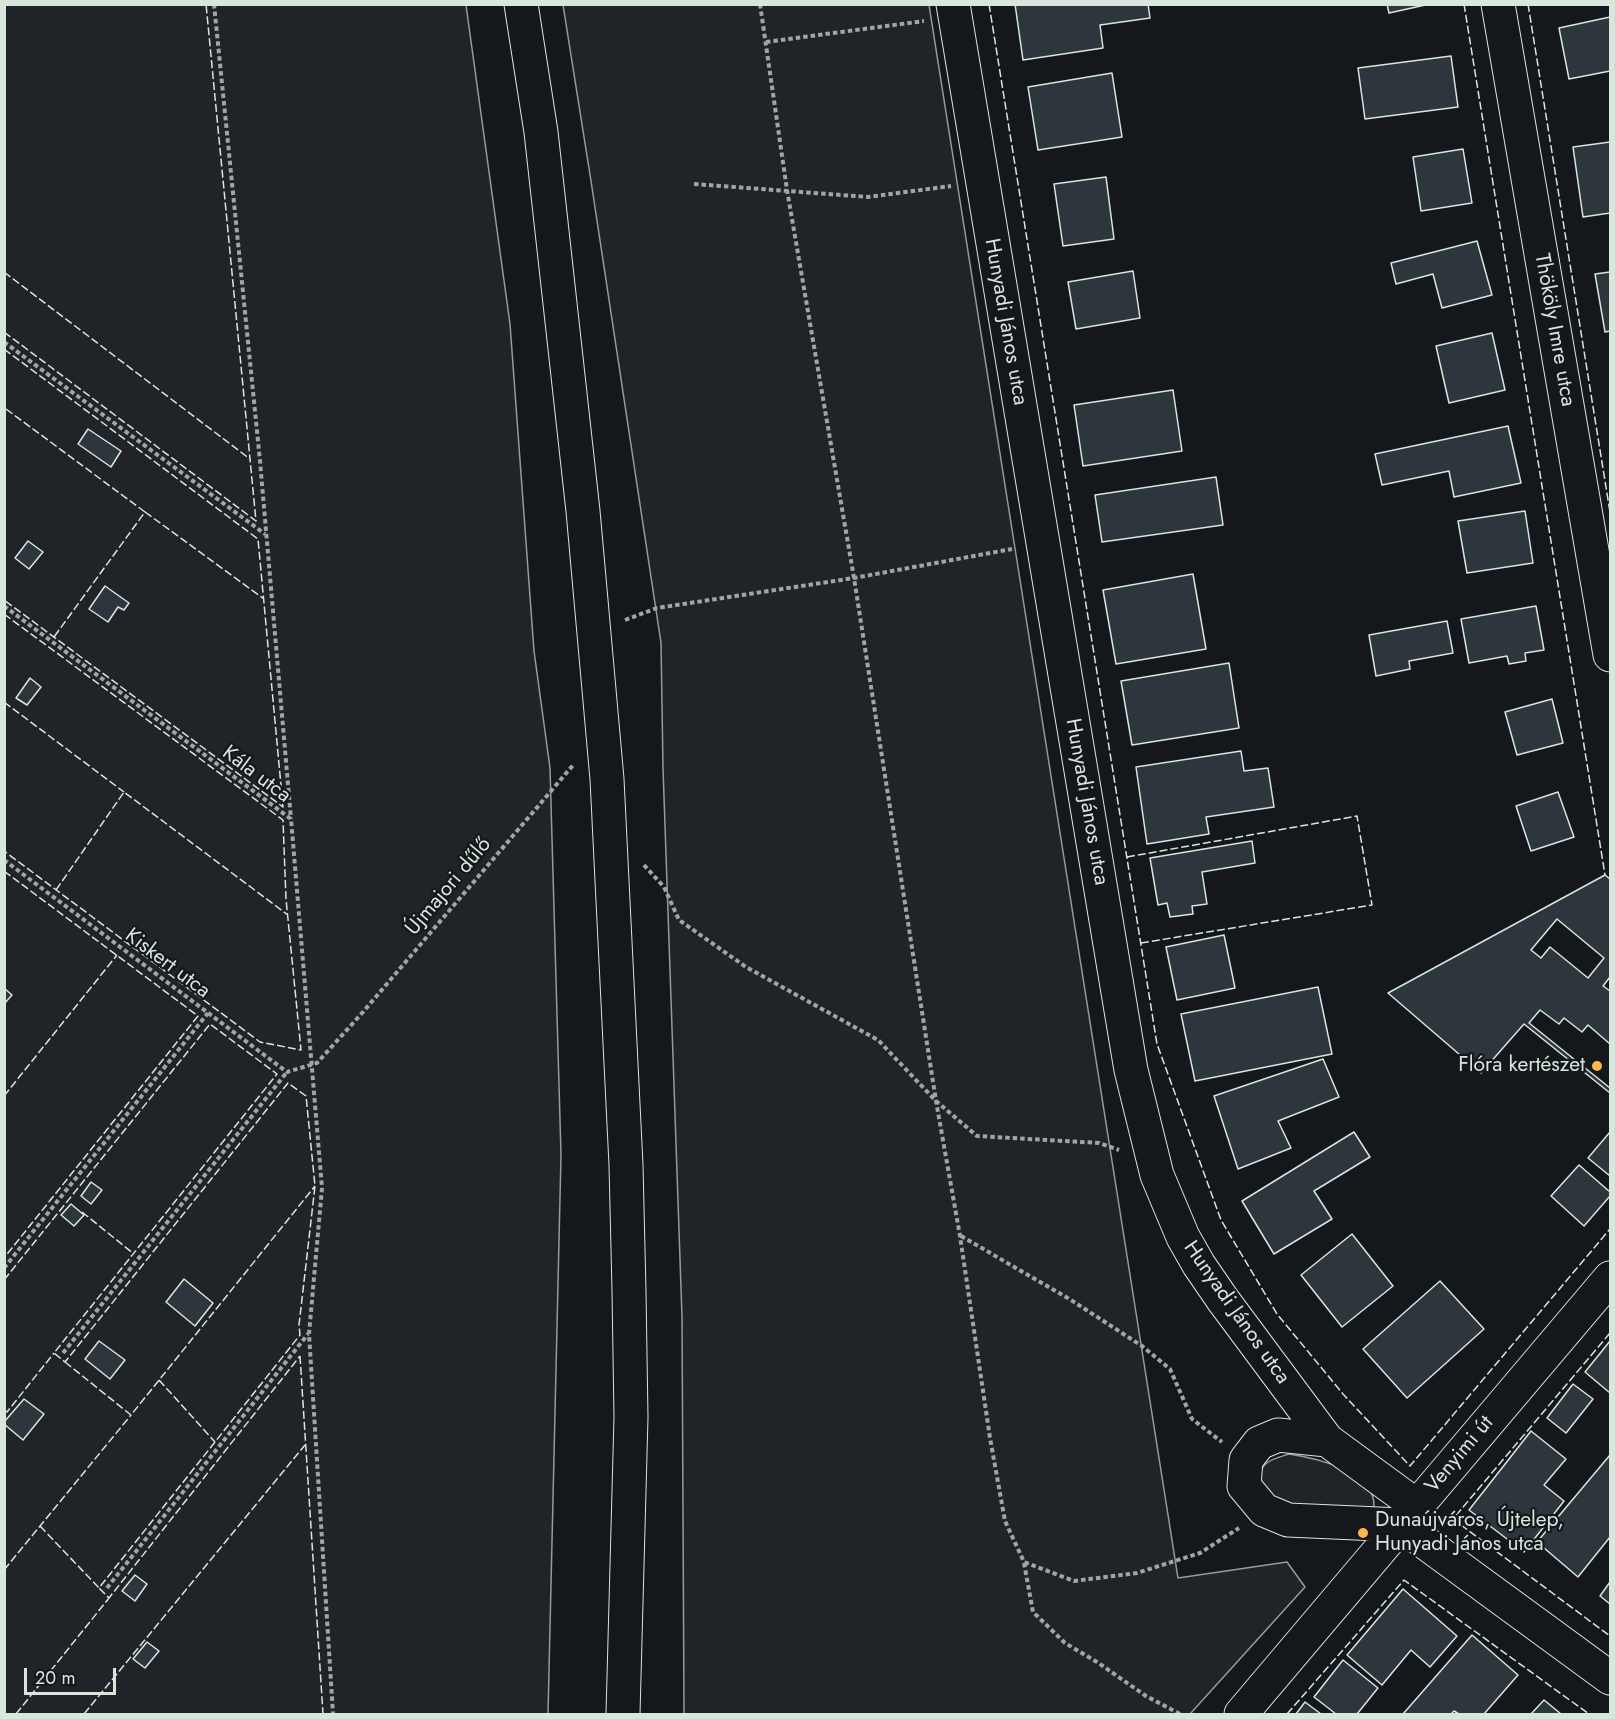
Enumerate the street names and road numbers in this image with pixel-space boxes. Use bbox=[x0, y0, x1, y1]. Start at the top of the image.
street label: Hunyadi János utca bbox=[978, 237, 1032, 407]
street label: Thököly Imre utca bbox=[1528, 252, 1580, 408]
street label: Hunyadi János utca bbox=[1059, 717, 1113, 887]
street label: Kála utca bbox=[217, 741, 295, 809]
street label: Újmajori dűlő bbox=[401, 833, 497, 941]
street label: Kiskert utca bbox=[119, 924, 215, 1004]
street label: Hunyadi János utca bbox=[1177, 1237, 1295, 1389]
street label: Venyimi út bbox=[1421, 1411, 1499, 1499]

